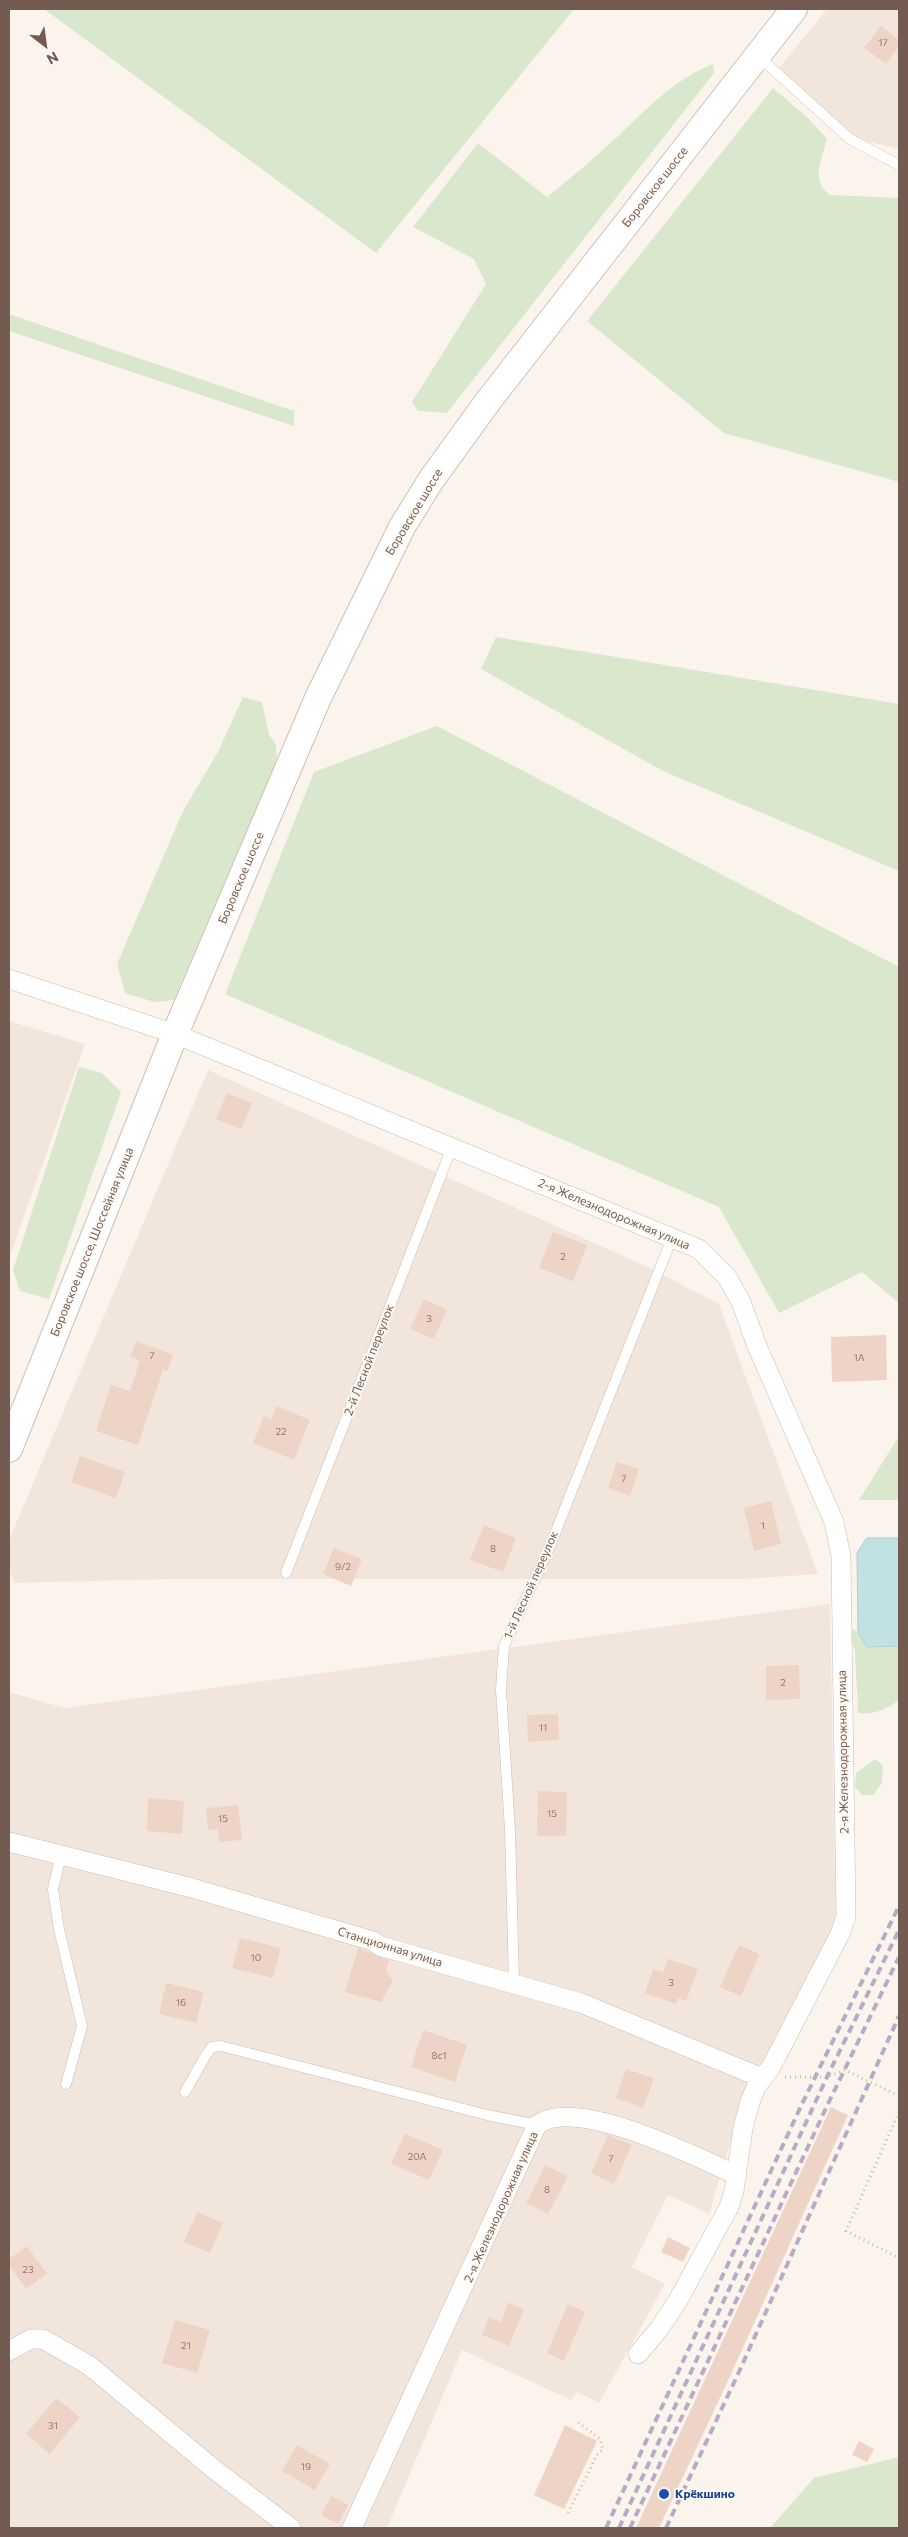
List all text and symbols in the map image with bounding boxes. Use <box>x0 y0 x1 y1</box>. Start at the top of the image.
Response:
north arrow <box>20 20 70 70</box>
house number: 17 <box>878 37 888 49</box>
text: N <box>44 48 62 68</box>
street label: Боровское шоссе <box>619 144 691 230</box>
street label: Боровское шоссе <box>382 466 446 558</box>
street label: Боровское шоссе <box>215 830 267 926</box>
street label: Боровское шоссе, Шоссейная улица <box>47 1145 137 1339</box>
street label: 2-я Железнодорожная улица <box>536 1175 692 1253</box>
house number: 2 <box>560 1251 566 1263</box>
street label: 2-й Лесной переулок <box>341 1302 397 1418</box>
house number: 3 <box>426 1313 432 1325</box>
house number: 7 <box>149 1350 155 1362</box>
house number: 1А <box>853 1352 865 1364</box>
house number: 22 <box>275 1426 287 1438</box>
house number: 7 <box>621 1473 627 1485</box>
house number: 1 <box>761 1520 765 1532</box>
street label: 1-й Лесной переулок <box>501 1529 561 1641</box>
house number: 8 <box>490 1543 496 1555</box>
house number: 9/2 <box>335 1561 351 1573</box>
street label: 2-я Железнодорожная улица <box>834 1670 852 1834</box>
house number: 2 <box>780 1677 786 1689</box>
house number: 11 <box>539 1722 547 1734</box>
house number: 15 <box>547 1808 557 1820</box>
house number: 15 <box>218 1813 228 1825</box>
street label: Станционная улица <box>336 1924 444 1970</box>
house number: 10 <box>251 1952 261 1964</box>
house number: 3 <box>668 1977 674 1989</box>
house number: 16 <box>176 1997 186 2009</box>
house number: 8с1 <box>431 2050 447 2062</box>
street label: 2-я Железнодорожная улица <box>461 2129 541 2285</box>
house number: 20А <box>408 2151 426 2163</box>
house number: 7 <box>608 2153 614 2165</box>
house number: 8 <box>544 2184 550 2196</box>
house number: 23 <box>22 2264 34 2276</box>
house number: 21 <box>181 2340 191 2352</box>
house number: 31 <box>48 2420 58 2432</box>
house number: 19 <box>301 2461 311 2473</box>
marker: Крёкшино <box>657 2487 671 2501</box>
place label: Крёкшино <box>675 2487 735 2501</box>

